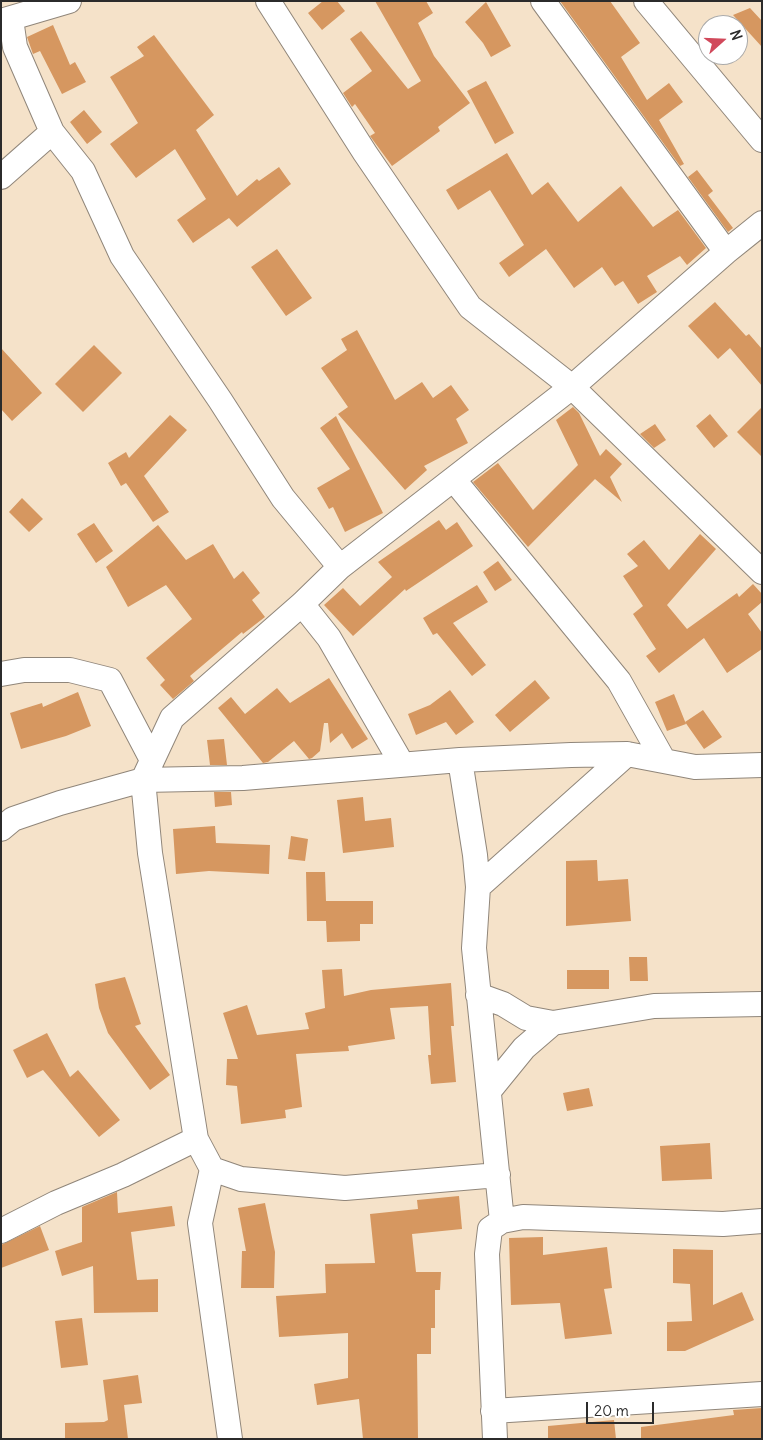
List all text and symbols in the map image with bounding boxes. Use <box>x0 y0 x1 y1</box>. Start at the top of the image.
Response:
north arrow <box>698 15 748 65</box>
text: N <box>726 28 746 43</box>
scale bar <box>588 1392 656 1424</box>
text: 20 m <box>594 1401 629 1420</box>

